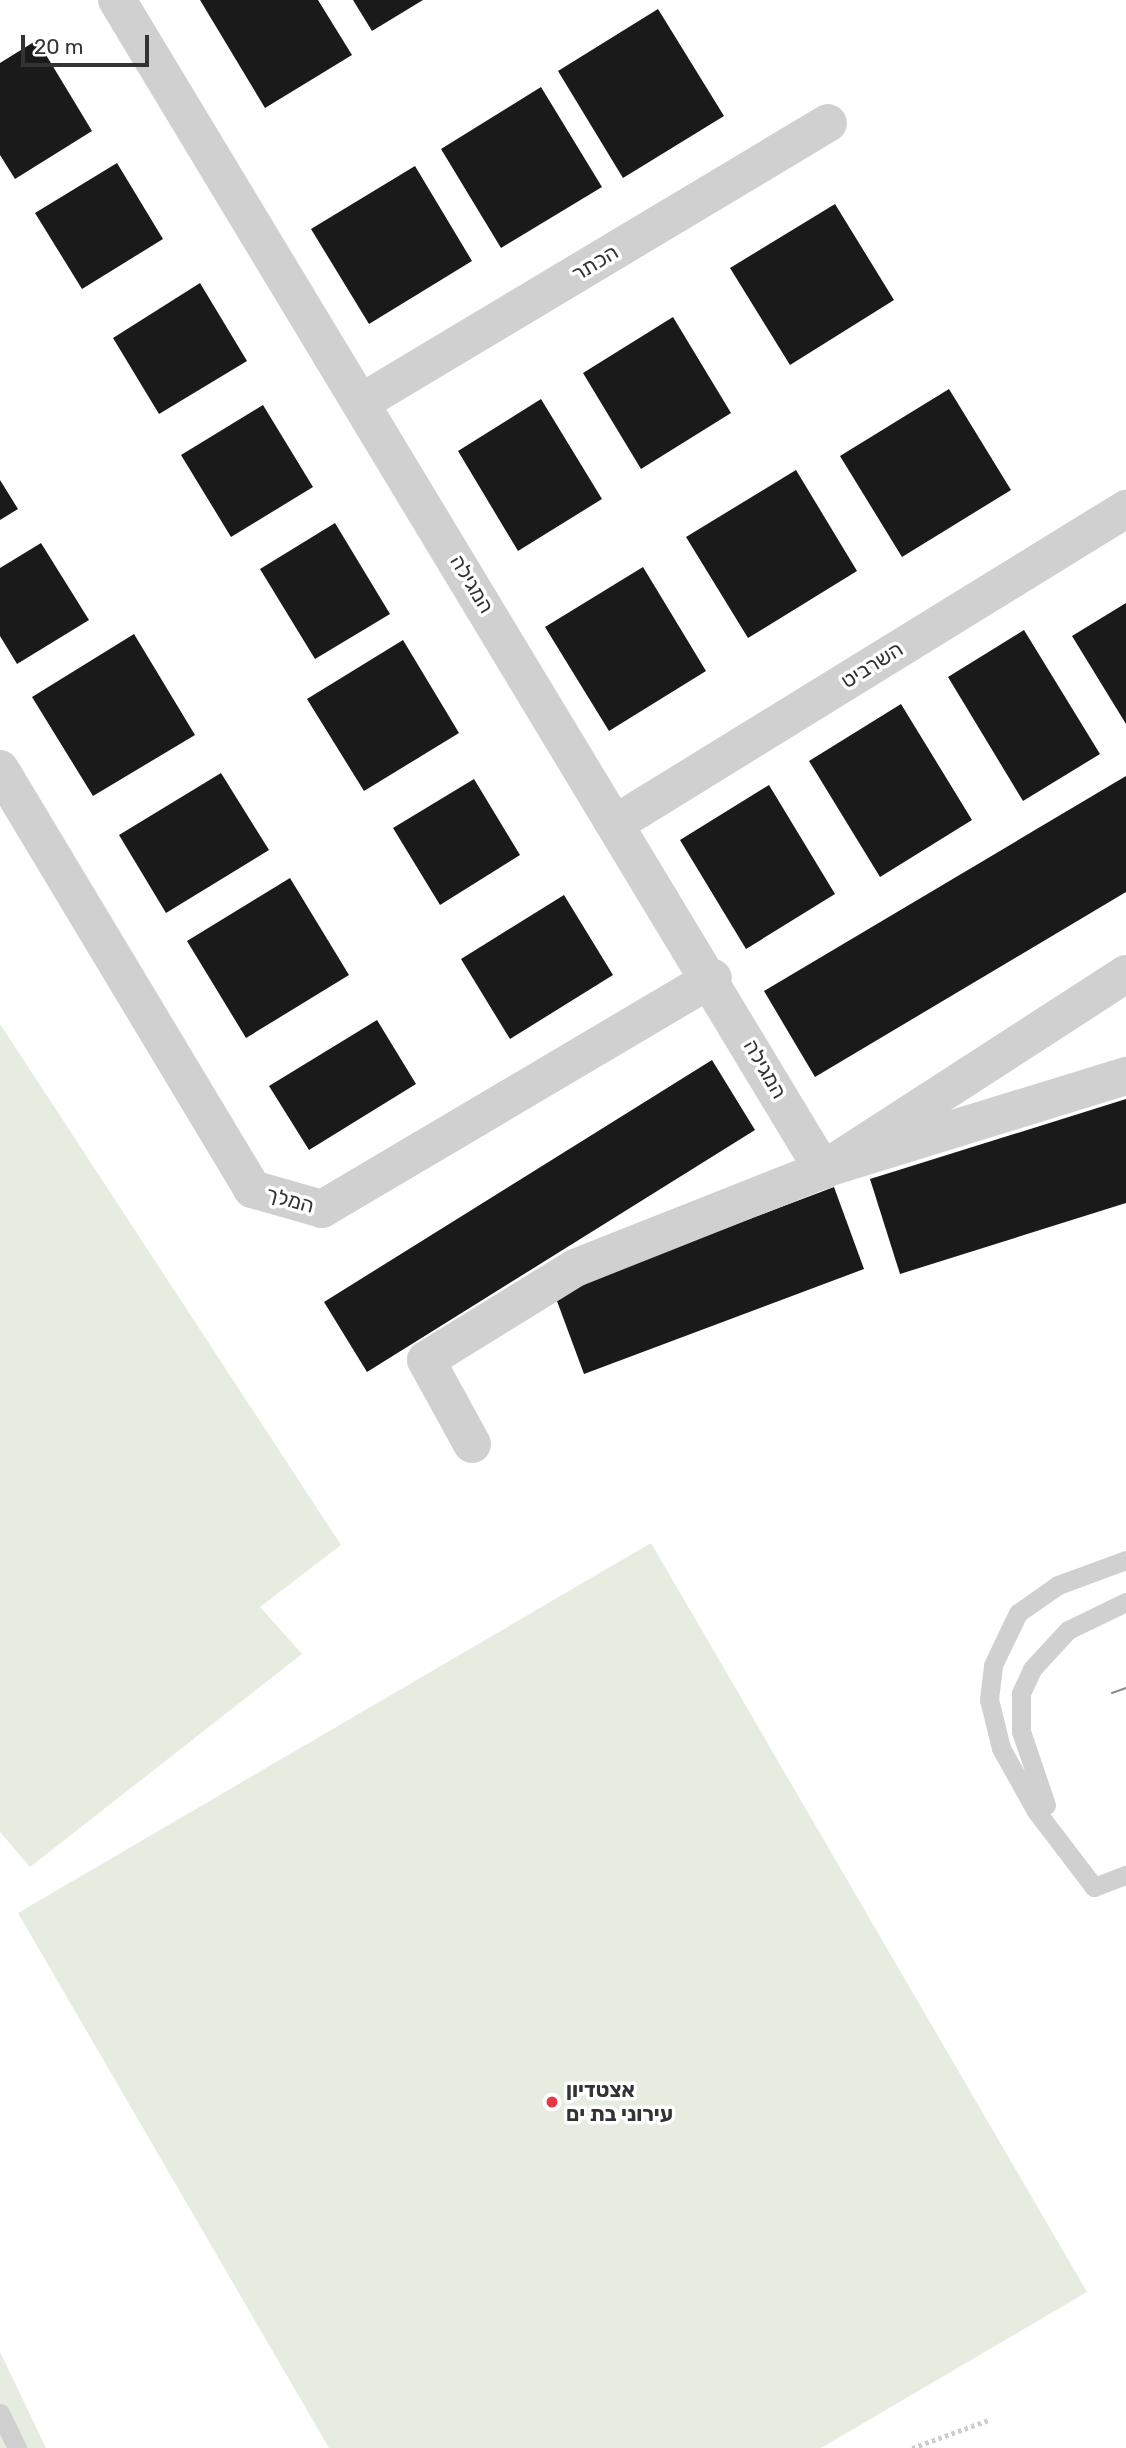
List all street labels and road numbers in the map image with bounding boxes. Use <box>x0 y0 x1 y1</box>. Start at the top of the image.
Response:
street label: הכתר <box>567 239 623 287</box>
street label: המגילה <box>445 550 499 618</box>
street label: השרביט <box>836 636 908 694</box>
street label: המגילה <box>738 1035 792 1103</box>
street label: המלך <box>263 1181 317 1219</box>

